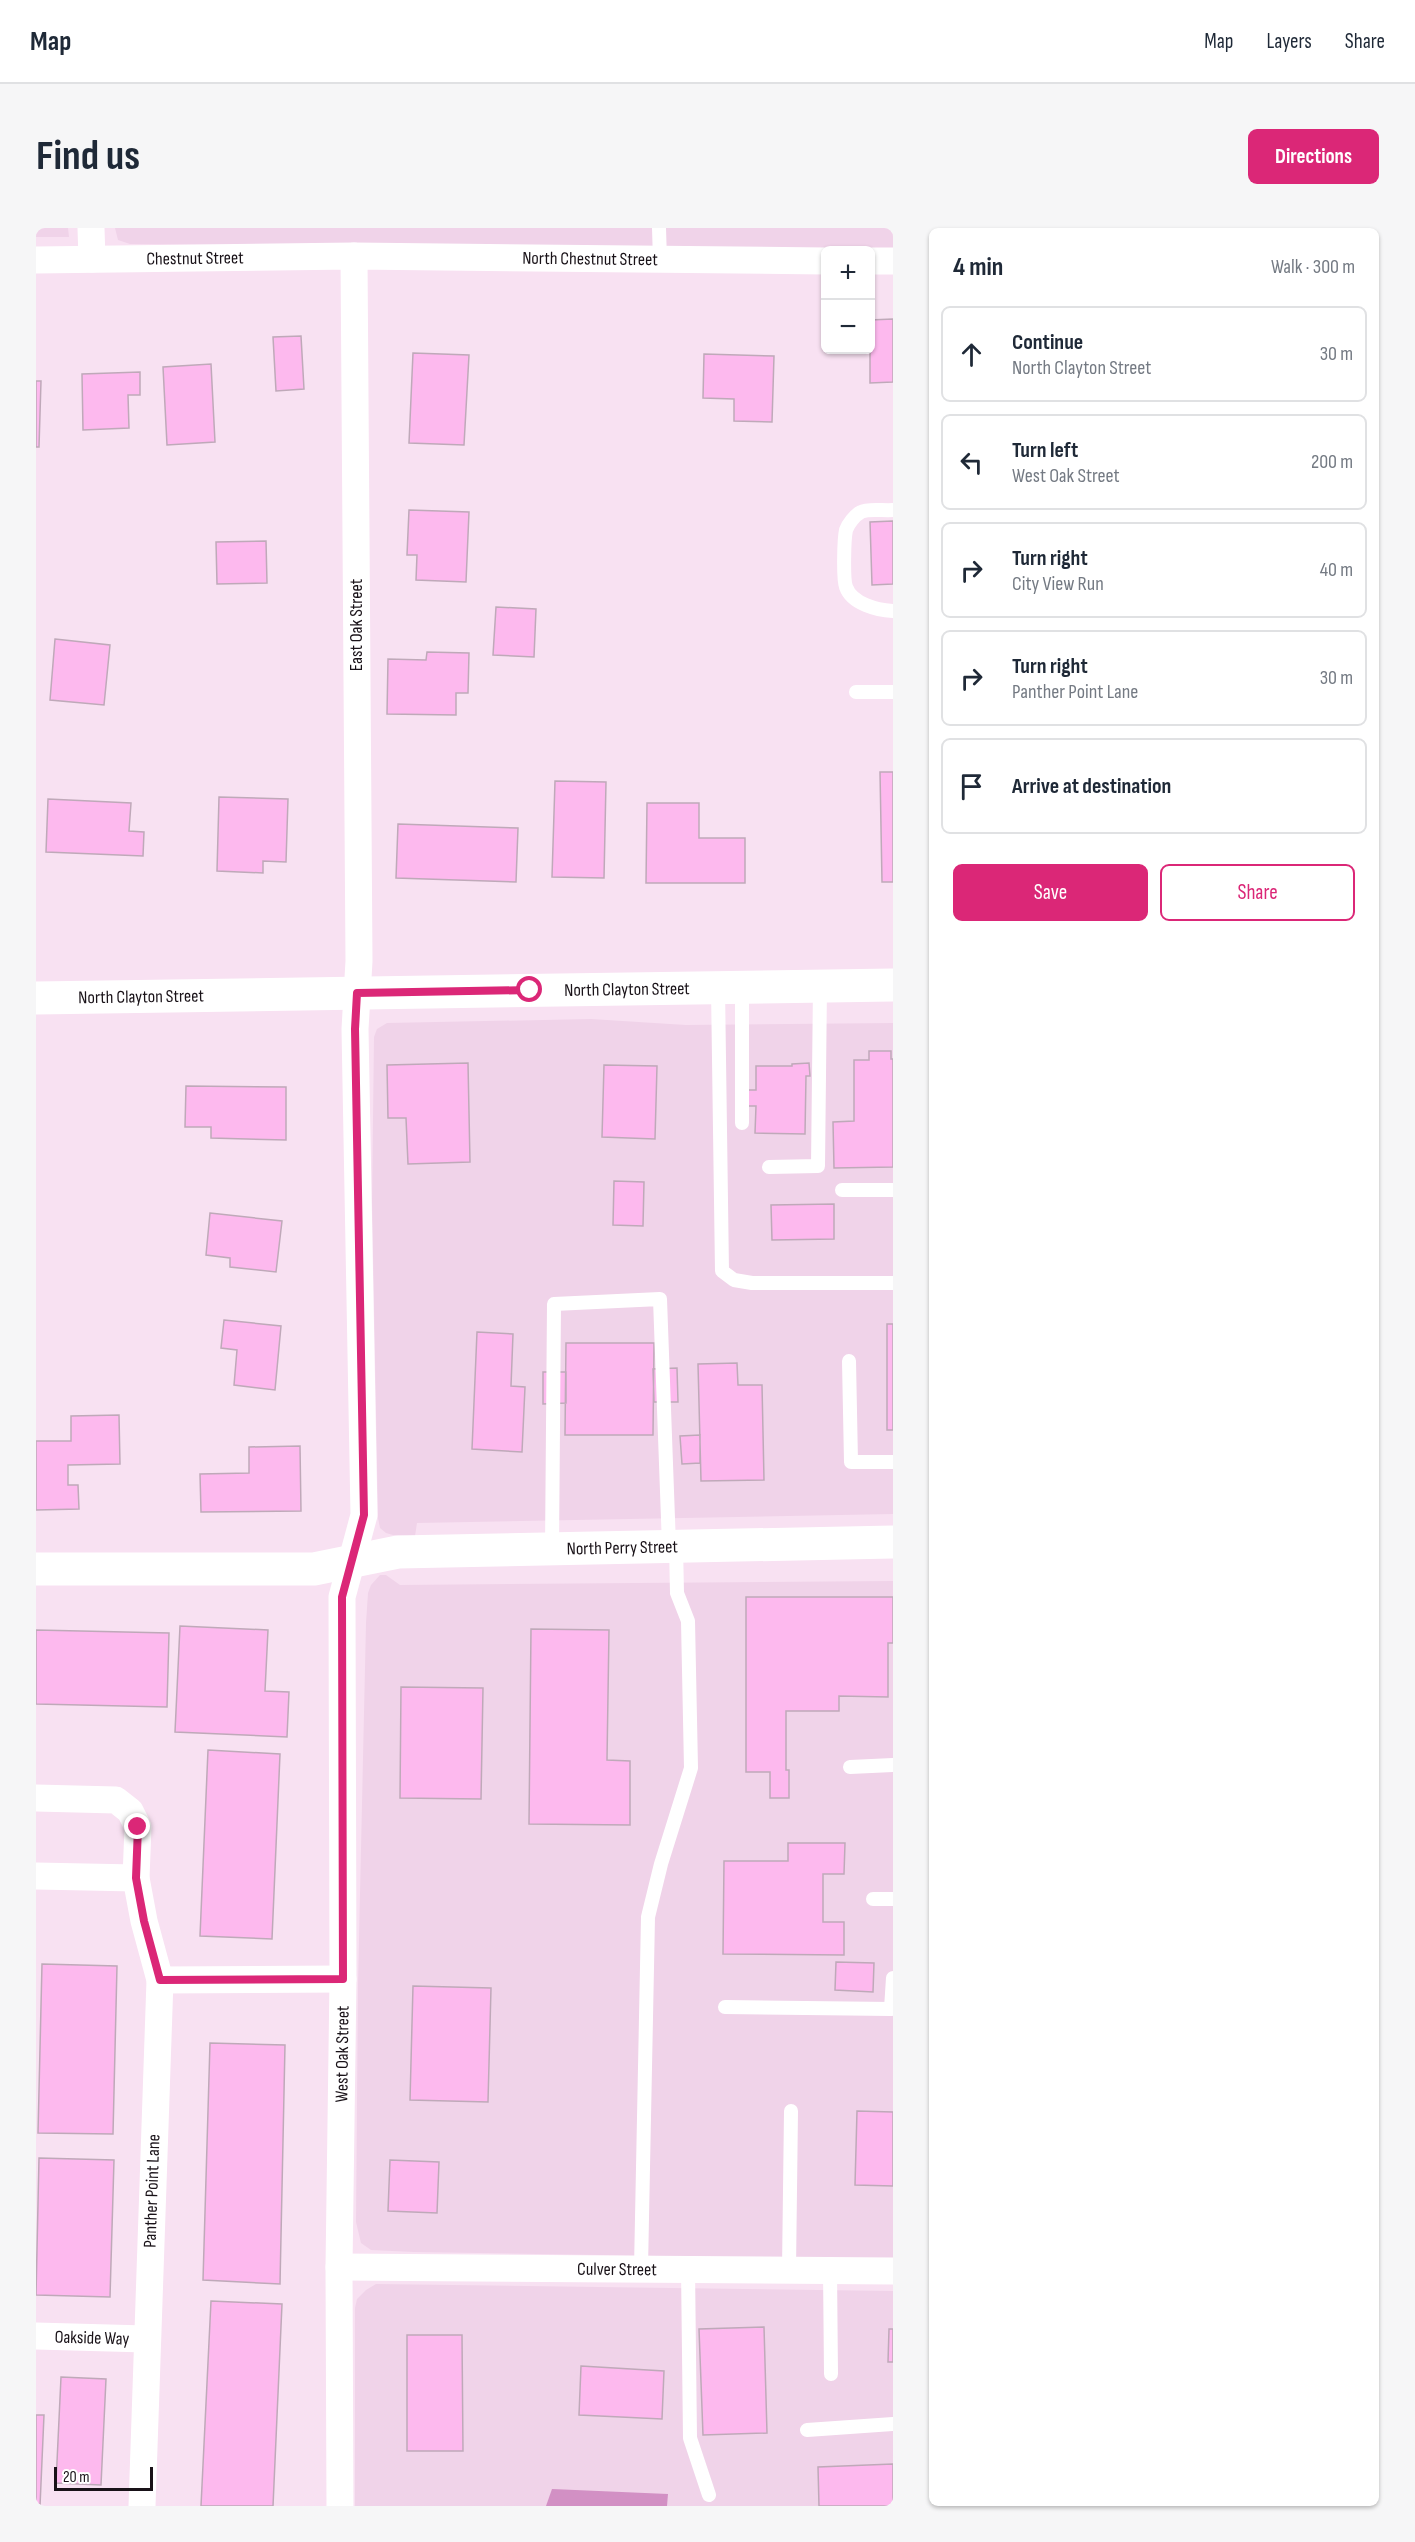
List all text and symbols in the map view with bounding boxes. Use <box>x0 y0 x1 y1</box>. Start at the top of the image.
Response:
text: Map <box>30 25 71 58</box>
text: Map <box>1204 29 1233 54</box>
text: Layers <box>1266 29 1312 54</box>
text: Share <box>1345 29 1385 54</box>
button: Directions <box>1248 129 1379 184</box>
text: Find us <box>36 131 140 182</box>
map controls <box>821 246 875 354</box>
button: + <box>821 246 875 300</box>
street label: Chestnut Street <box>146 247 244 269</box>
street label: North Chestnut Street <box>522 247 658 270</box>
text: 4 min <box>953 252 1003 283</box>
text: Walk · 300 m <box>1271 255 1355 279</box>
button: − <box>821 300 875 354</box>
text: Continue <box>1012 329 1083 356</box>
icon: ahead <box>955 338 988 371</box>
text: 30 m <box>1320 342 1353 366</box>
text: North Clayton Street <box>1012 356 1151 380</box>
text: Turn left <box>1012 437 1078 464</box>
icon: left <box>955 446 988 479</box>
text: 200 m <box>1311 450 1353 474</box>
text: West Oak Street <box>1012 464 1120 488</box>
text: Turn right <box>1012 545 1088 572</box>
icon: right <box>955 554 988 587</box>
text: 40 m <box>1320 558 1353 582</box>
text: City View Run <box>1012 572 1104 596</box>
street label: East Oak Street <box>346 578 367 671</box>
text: Turn right <box>1012 653 1088 680</box>
icon: right <box>955 662 988 695</box>
text: 30 m <box>1320 666 1353 690</box>
text: Panther Point Lane <box>1012 680 1138 704</box>
icon: arrive <box>955 770 988 803</box>
text: Arrive at destination <box>1012 773 1171 800</box>
button: Save <box>953 864 1148 921</box>
button: Share <box>1160 864 1355 921</box>
route start <box>516 976 542 1002</box>
street label: North Clayton Street <box>564 978 690 1000</box>
street label: North Clayton Street <box>78 985 204 1008</box>
street label: North Perry Street <box>566 1536 679 1559</box>
route end <box>124 1813 150 1839</box>
street label: West Oak Street <box>331 2005 353 2103</box>
street label: Panther Point Lane <box>140 2134 164 2248</box>
street label: Culver Street <box>577 2258 657 2280</box>
street label: Oakside Way <box>54 2326 130 2349</box>
scale bar <box>54 2464 153 2492</box>
text: 20 m <box>63 2468 90 2487</box>

